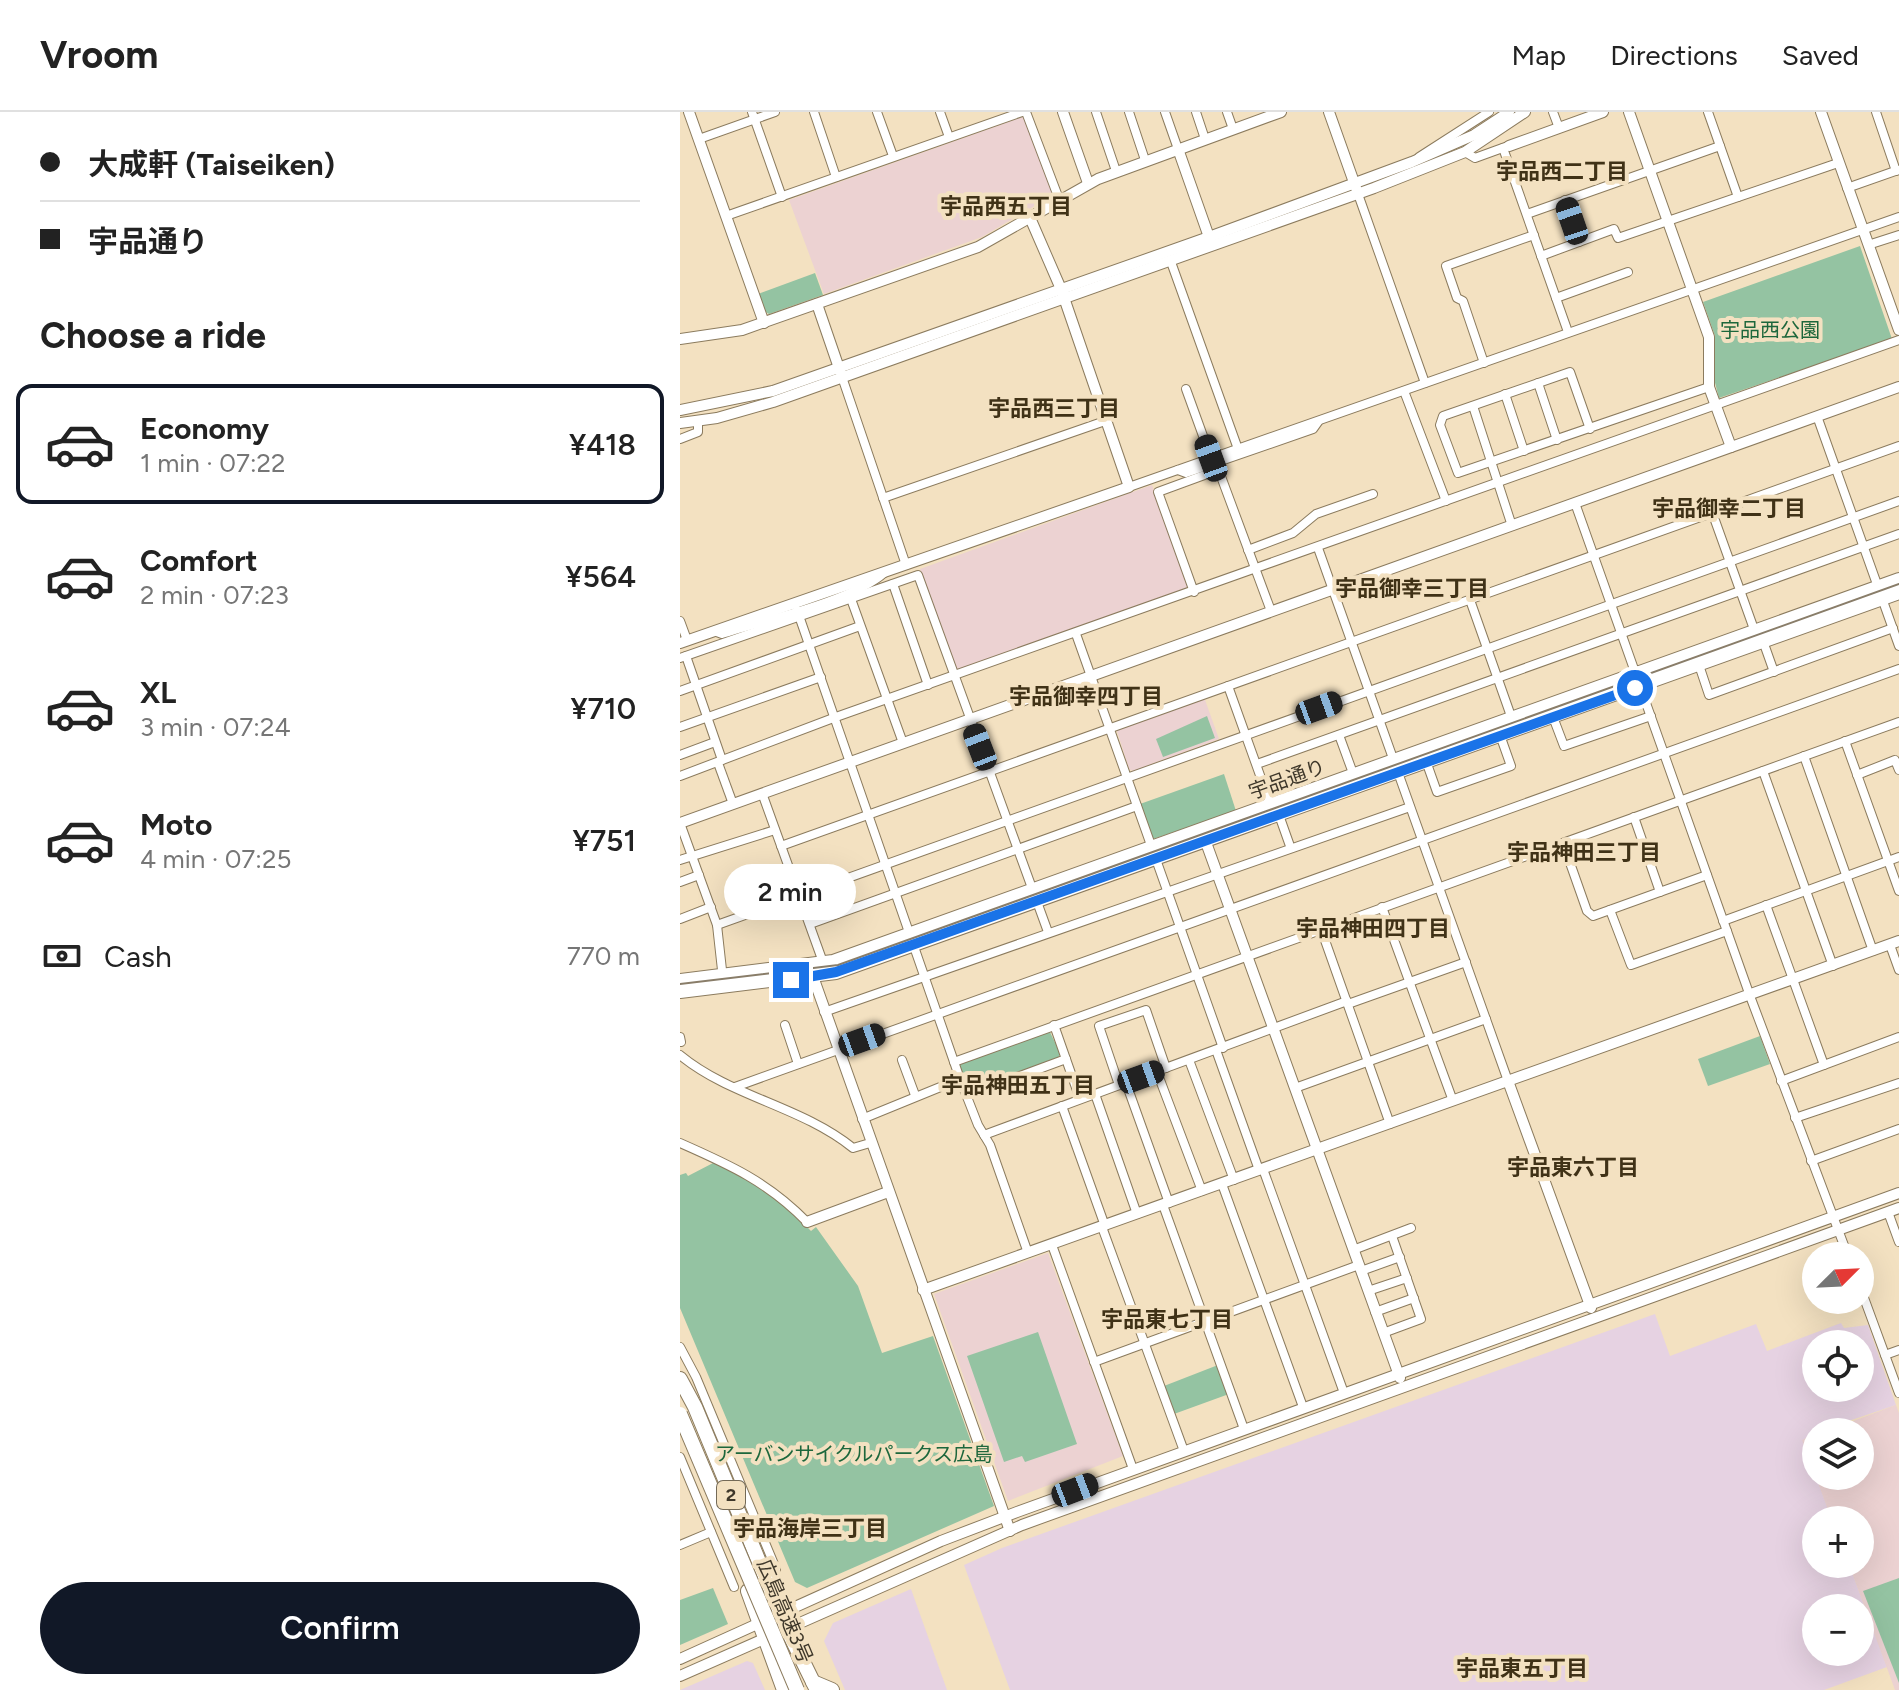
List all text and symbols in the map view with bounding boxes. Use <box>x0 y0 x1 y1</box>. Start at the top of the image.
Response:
text: Vroom <box>40 32 158 78</box>
text: Map <box>1512 38 1566 72</box>
text: Directions <box>1610 38 1738 72</box>
text: Saved <box>1782 38 1859 72</box>
text: 大成軒 (Taiseiken) <box>88 146 335 183</box>
district label: 宇品西二丁目 <box>1496 158 1628 185</box>
district label: 宇品西五丁目 <box>940 193 1072 220</box>
car <box>1553 194 1591 248</box>
text: 宇品通り <box>88 223 208 260</box>
text: Choose a ride <box>40 314 266 357</box>
park label: 宇品西公園 <box>1720 318 1820 342</box>
district label: 宇品西三丁目 <box>988 395 1120 422</box>
icon: car <box>44 408 116 480</box>
text: Economy <box>140 410 269 447</box>
text: ¥418 <box>569 426 636 463</box>
car <box>1192 431 1230 485</box>
text: 1 min · 07:22 <box>140 447 286 479</box>
district label: 宇品御幸二丁目 <box>1652 495 1806 522</box>
icon: car <box>44 540 116 612</box>
text: Comfort <box>140 542 258 579</box>
text: ¥564 <box>565 558 636 595</box>
district label: 宇品御幸三丁目 <box>1335 575 1489 602</box>
text: 2 min · 07:23 <box>140 579 289 611</box>
route start <box>1617 670 1653 706</box>
icon: car <box>44 672 116 744</box>
text: XL <box>140 674 176 711</box>
district label: 宇品御幸四丁目 <box>1009 683 1163 710</box>
car <box>1292 689 1346 727</box>
text: ¥710 <box>570 690 636 727</box>
text: 3 min · 07:24 <box>140 711 291 743</box>
car <box>960 720 1000 774</box>
street label: 宇品通り <box>1245 754 1329 804</box>
icon: car <box>44 804 116 876</box>
text: Moto <box>140 806 212 843</box>
text: ¥751 <box>572 822 636 859</box>
district label: 宇品神田三丁目 <box>1507 839 1661 866</box>
text: 4 min · 07:25 <box>140 843 291 875</box>
callout: 2 min <box>725 864 857 920</box>
text: 2 min <box>758 876 822 908</box>
district label: 宇品神田四丁目 <box>1296 915 1450 942</box>
icon: cash <box>40 934 84 978</box>
text: Cash <box>104 938 172 975</box>
text: 770 m <box>567 940 640 972</box>
route end <box>773 962 809 998</box>
car <box>835 1021 889 1059</box>
car <box>1114 1058 1168 1096</box>
district label: 宇品神田五丁目 <box>941 1072 1095 1099</box>
district label: 宇品東六丁目 <box>1507 1154 1639 1181</box>
north arrow <box>1802 1242 1874 1314</box>
map controls <box>1802 1242 1874 1666</box>
district label: 宇品東七丁目 <box>1101 1306 1233 1333</box>
button: locate <box>1802 1330 1874 1402</box>
button: layers <box>1802 1418 1874 1490</box>
park label: アーバンサイクルパークス広島 <box>715 1442 993 1466</box>
car <box>1048 1470 1102 1510</box>
road number: 2 <box>717 1481 745 1509</box>
button: + <box>1802 1506 1874 1578</box>
district label: 宇品海岸三丁目 <box>733 1515 887 1542</box>
street label: 広島高速3号 <box>752 1555 818 1667</box>
button: Confirm <box>40 1582 640 1674</box>
button: − <box>1802 1594 1874 1666</box>
district label: 宇品東五丁目 <box>1456 1655 1588 1682</box>

